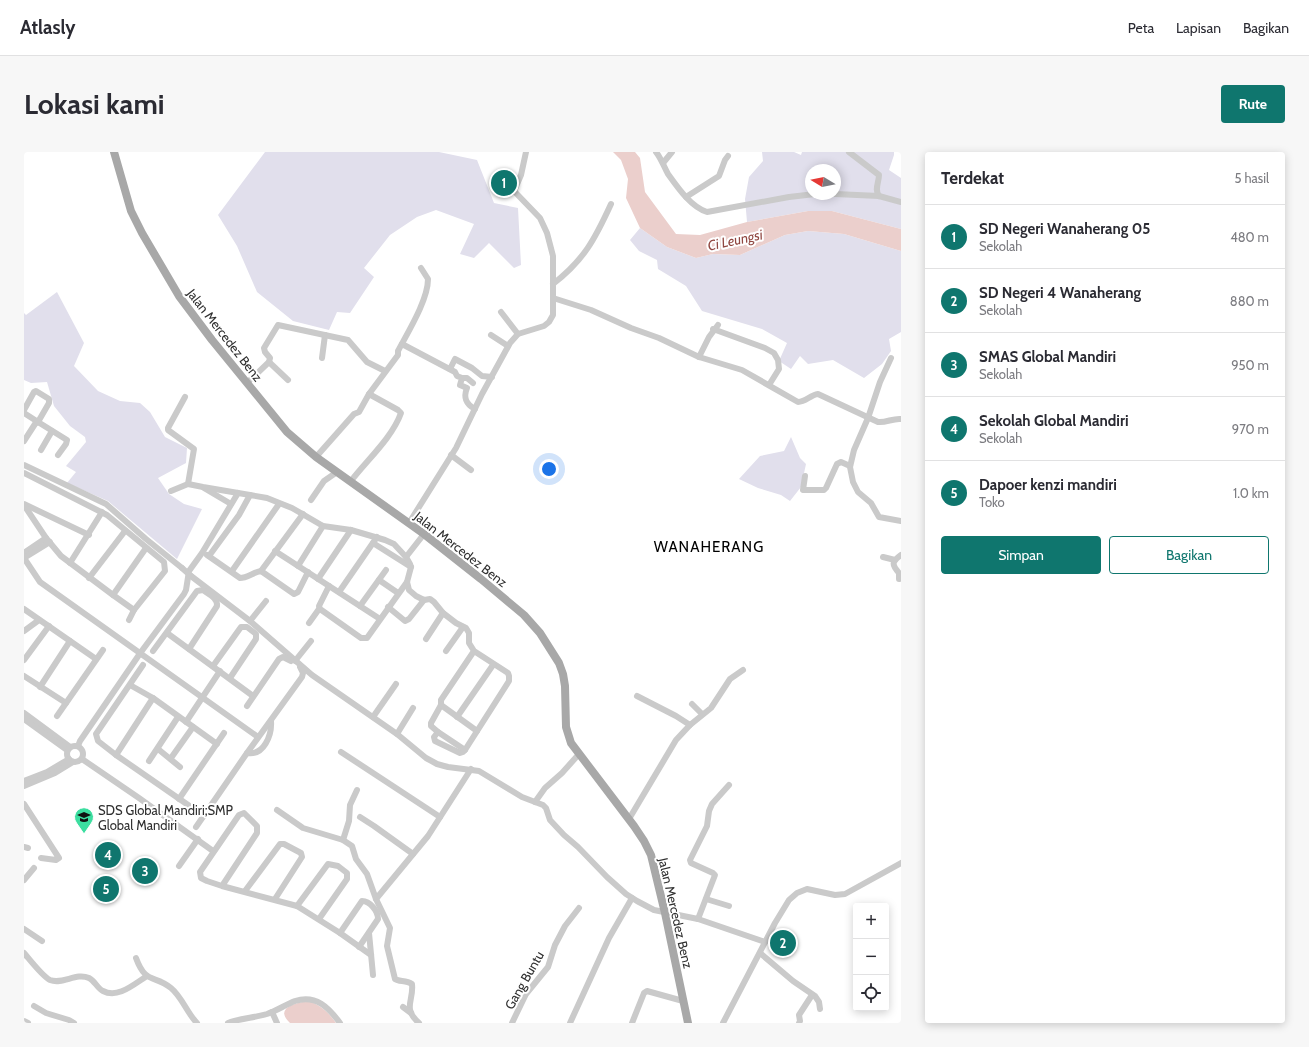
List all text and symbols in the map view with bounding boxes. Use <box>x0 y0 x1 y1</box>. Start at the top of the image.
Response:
text: Atlasly <box>20 16 76 39</box>
text: Peta <box>1128 19 1154 37</box>
text: Lapisan <box>1176 19 1221 37</box>
text: Bagikan <box>1243 19 1289 37</box>
button: Rute <box>1221 85 1285 123</box>
text: Lokasi kami <box>24 87 164 121</box>
north arrow <box>805 164 841 200</box>
pin: 1 <box>491 168 517 198</box>
text: Terdekat <box>941 168 1004 188</box>
text: 5 hasil <box>1235 170 1269 186</box>
text: SD Negeri Wanaherang 05 <box>979 220 1150 238</box>
water label: Ci Leungsi <box>706 225 765 255</box>
text: 1 <box>952 229 956 245</box>
text: 480 m <box>1230 229 1269 245</box>
text: Sekolah <box>979 238 1022 254</box>
text: SD Negeri 4 Wanaherang <box>979 284 1141 302</box>
street label: Jalan Mercedez Benz <box>183 285 266 384</box>
text: 2 <box>951 293 957 309</box>
text: 880 m <box>1230 293 1269 309</box>
text: Sekolah <box>979 302 1022 318</box>
text: SMAS Global Mandiri <box>979 348 1116 366</box>
text: 3 <box>950 357 958 373</box>
text: 950 m <box>1231 357 1269 373</box>
text: Sekolah <box>979 366 1022 382</box>
text: Sekolah Global Mandiri <box>979 412 1129 430</box>
text: 4 <box>950 421 958 437</box>
text: 970 m <box>1232 421 1269 437</box>
text: Sekolah <box>979 430 1022 446</box>
your location <box>539 459 559 479</box>
text: Dapoer kenzi mandiri <box>979 476 1117 494</box>
text: 5 <box>951 485 957 501</box>
text: 1.0 km <box>1233 485 1269 501</box>
text: Toko <box>979 494 1005 510</box>
street label: Jalan Mercedez Benz <box>411 507 510 590</box>
button: Simpan <box>941 536 1101 574</box>
button: Bagikan <box>1109 536 1269 574</box>
district label: WANAHERANG <box>654 538 764 556</box>
place label: SDS Global Mandiri;SMP Global Mandiri <box>98 802 234 833</box>
school or university icon: SDS Global Mandiri;SMP Global Mandiri <box>73 806 95 834</box>
pin: 4 <box>95 840 121 870</box>
street label: Jalan Mercedez Benz <box>655 855 697 970</box>
pin: 3 <box>132 856 158 886</box>
pin: 5 <box>93 874 119 904</box>
map controls <box>853 903 889 1011</box>
button: + <box>853 903 889 939</box>
pin: 2 <box>770 928 796 958</box>
button: − <box>853 939 889 975</box>
street label: Gang Buntu <box>501 948 547 1012</box>
button: locate <box>853 975 889 1011</box>

